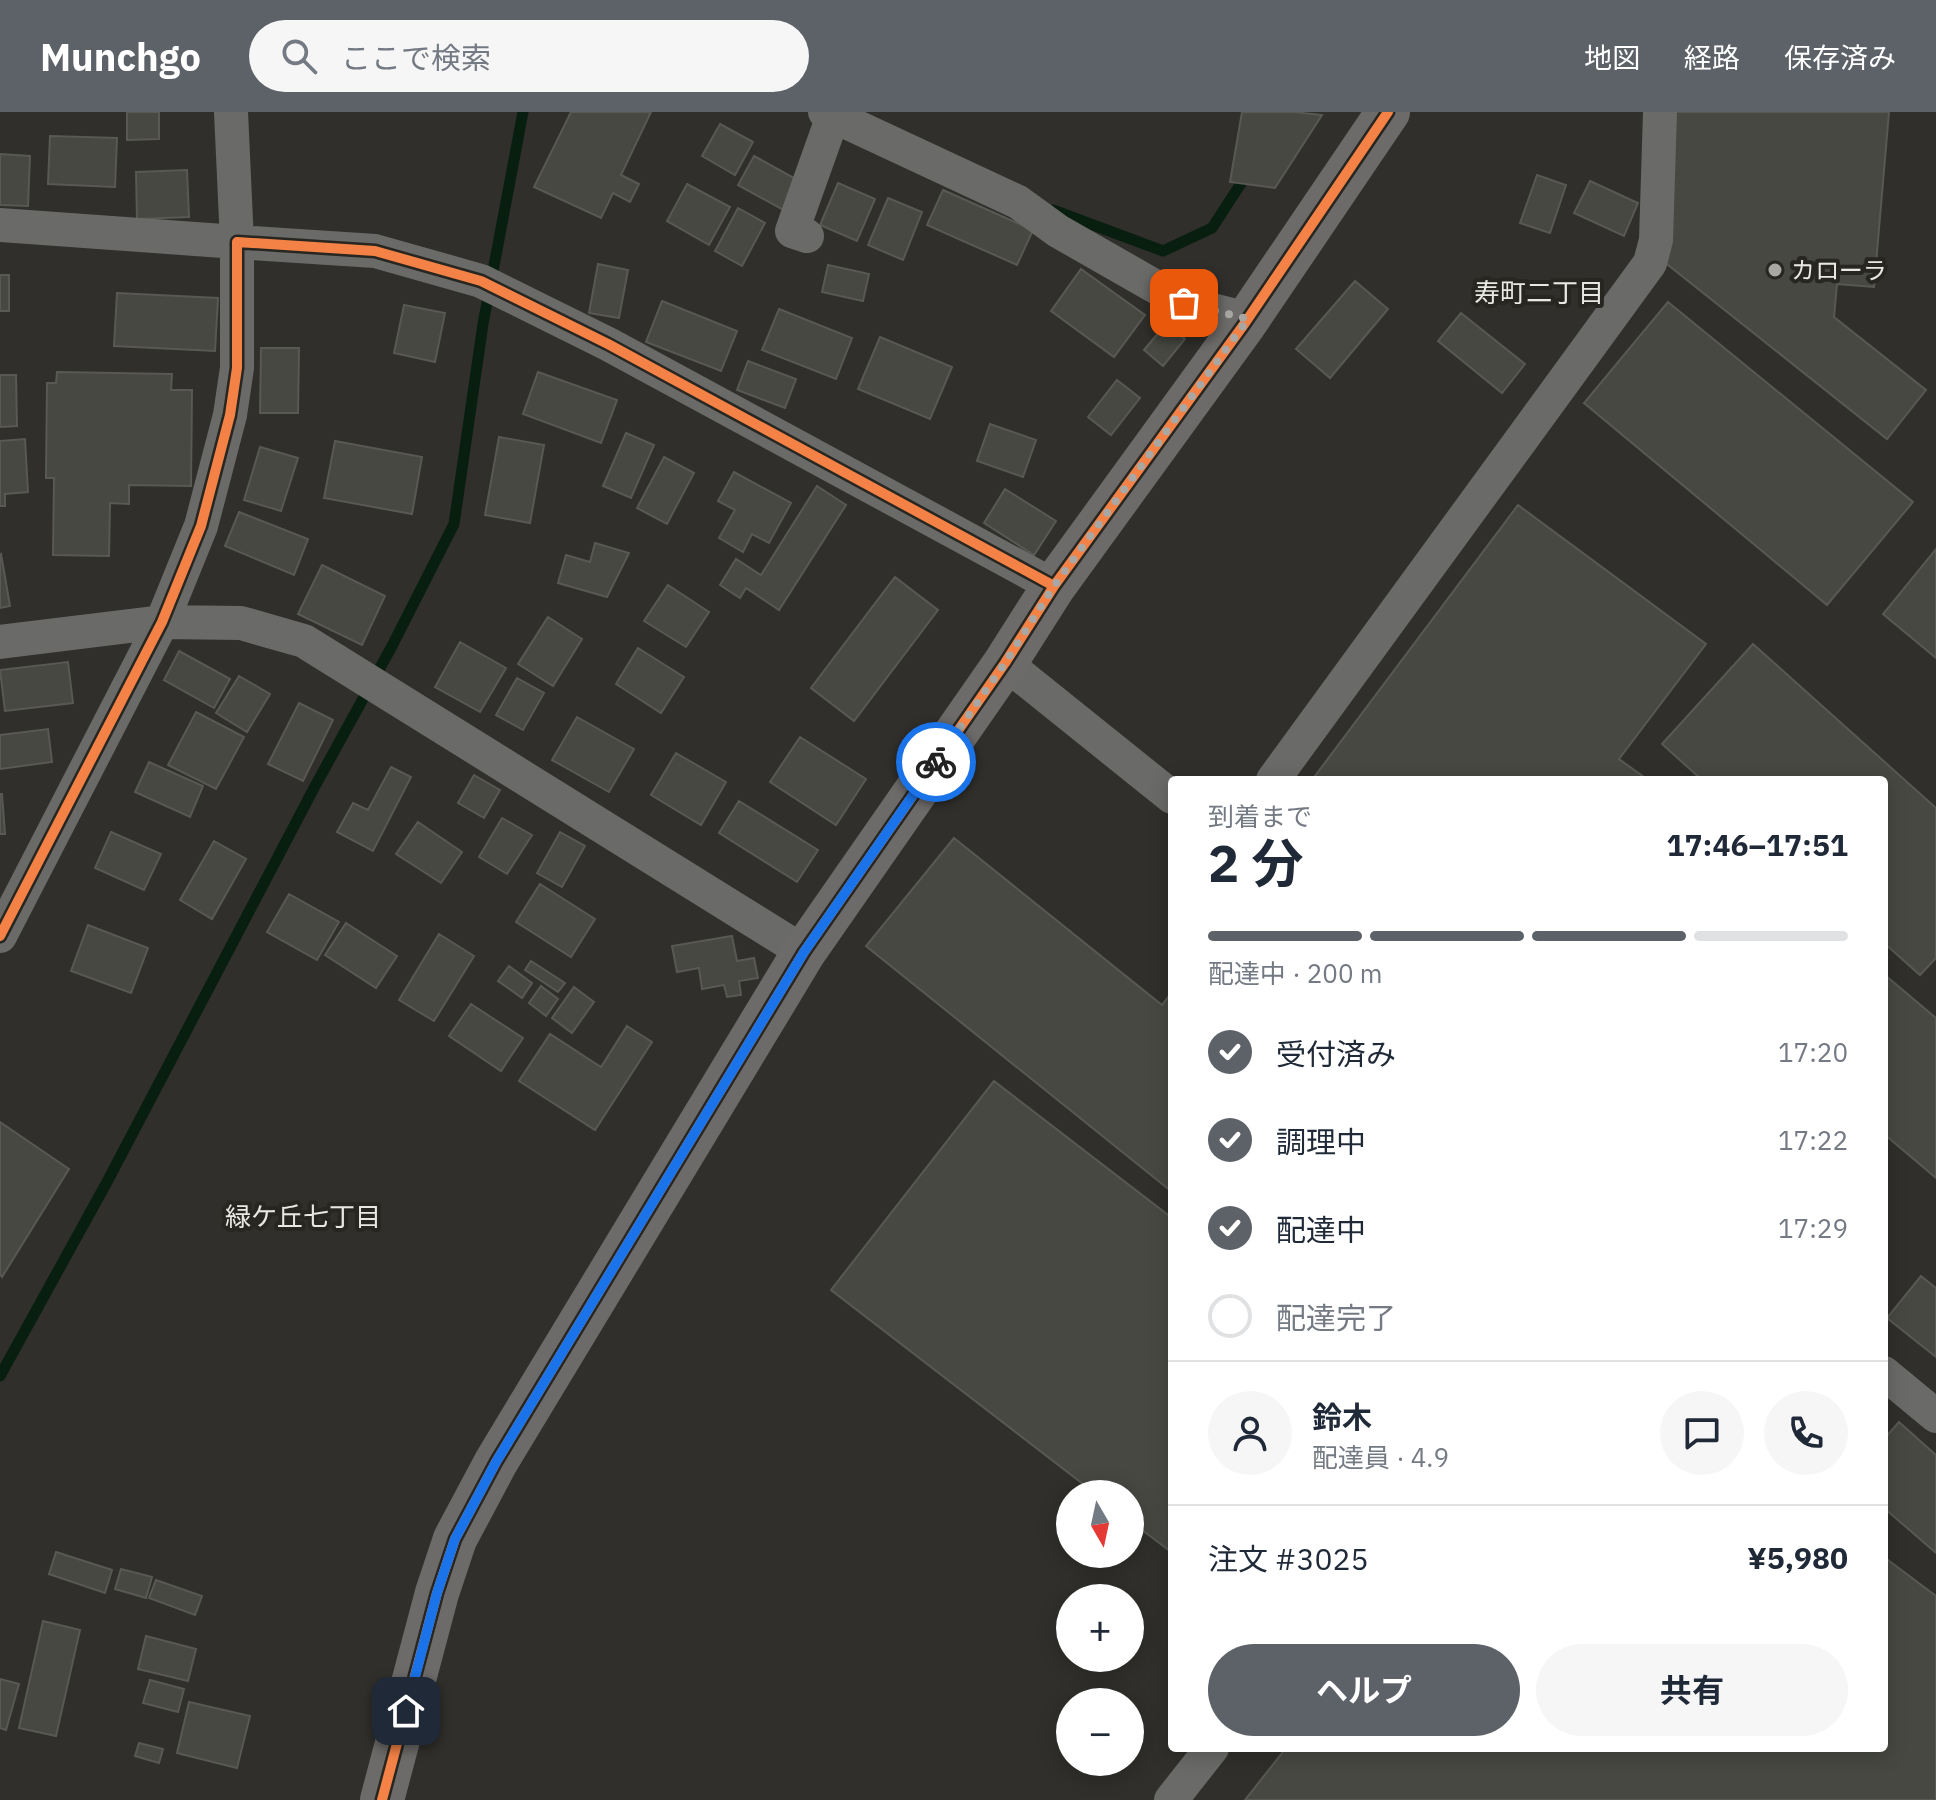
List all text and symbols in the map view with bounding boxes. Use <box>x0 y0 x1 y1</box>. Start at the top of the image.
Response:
search box <box>249 20 809 92</box>
text: Munchgo <box>40 32 201 81</box>
icon: search <box>277 34 321 78</box>
text: ここで検索 <box>341 38 491 77</box>
text: 地図 <box>1584 39 1640 76</box>
text: 経路 <box>1684 39 1740 76</box>
text: 保存済み <box>1784 39 1896 76</box>
place label: カローラ <box>1791 254 1887 286</box>
marker: カローラ <box>1766 261 1784 279</box>
pin <box>1150 269 1218 337</box>
district label: 寿町二丁目 <box>1474 275 1604 309</box>
icon: bag <box>1162 281 1206 325</box>
courier <box>896 722 976 802</box>
icon: bike <box>914 740 958 784</box>
text: 到着まで <box>1208 799 1312 833</box>
text: 17:46–17:51 <box>1667 825 1848 864</box>
text: 2 分 <box>1208 829 1303 896</box>
text: 配達中 · 200 m <box>1208 956 1382 990</box>
icon: check <box>1208 1030 1252 1074</box>
text: 受付済み <box>1276 1034 1396 1073</box>
text: 17:20 <box>1778 1035 1848 1069</box>
icon: check <box>1208 1118 1252 1162</box>
text: 調理中 <box>1276 1122 1366 1161</box>
text: 17:22 <box>1778 1123 1848 1157</box>
district label: 緑ケ丘七丁目 <box>225 1199 381 1233</box>
icon: check <box>1208 1206 1252 1250</box>
text: 配達中 <box>1276 1210 1366 1249</box>
text: 17:29 <box>1778 1211 1848 1245</box>
text: 配達完了 <box>1276 1298 1396 1337</box>
button: person <box>1208 1391 1292 1475</box>
button: chat <box>1660 1391 1744 1475</box>
button: phone <box>1764 1391 1848 1475</box>
text: 鈴木 <box>1312 1397 1372 1436</box>
text: 配達員 · 4.9 <box>1312 1440 1449 1474</box>
north arrow <box>1056 1480 1144 1568</box>
map controls <box>1056 1480 1144 1776</box>
text: ¥5,980 <box>1747 1538 1848 1577</box>
text: 注文 #3025 <box>1208 1539 1368 1578</box>
button: + <box>1056 1584 1144 1672</box>
button: ヘルプ <box>1208 1644 1520 1736</box>
button: 共有 <box>1536 1644 1848 1736</box>
pin <box>372 1677 440 1745</box>
button: − <box>1056 1688 1144 1776</box>
icon: home <box>384 1689 428 1733</box>

